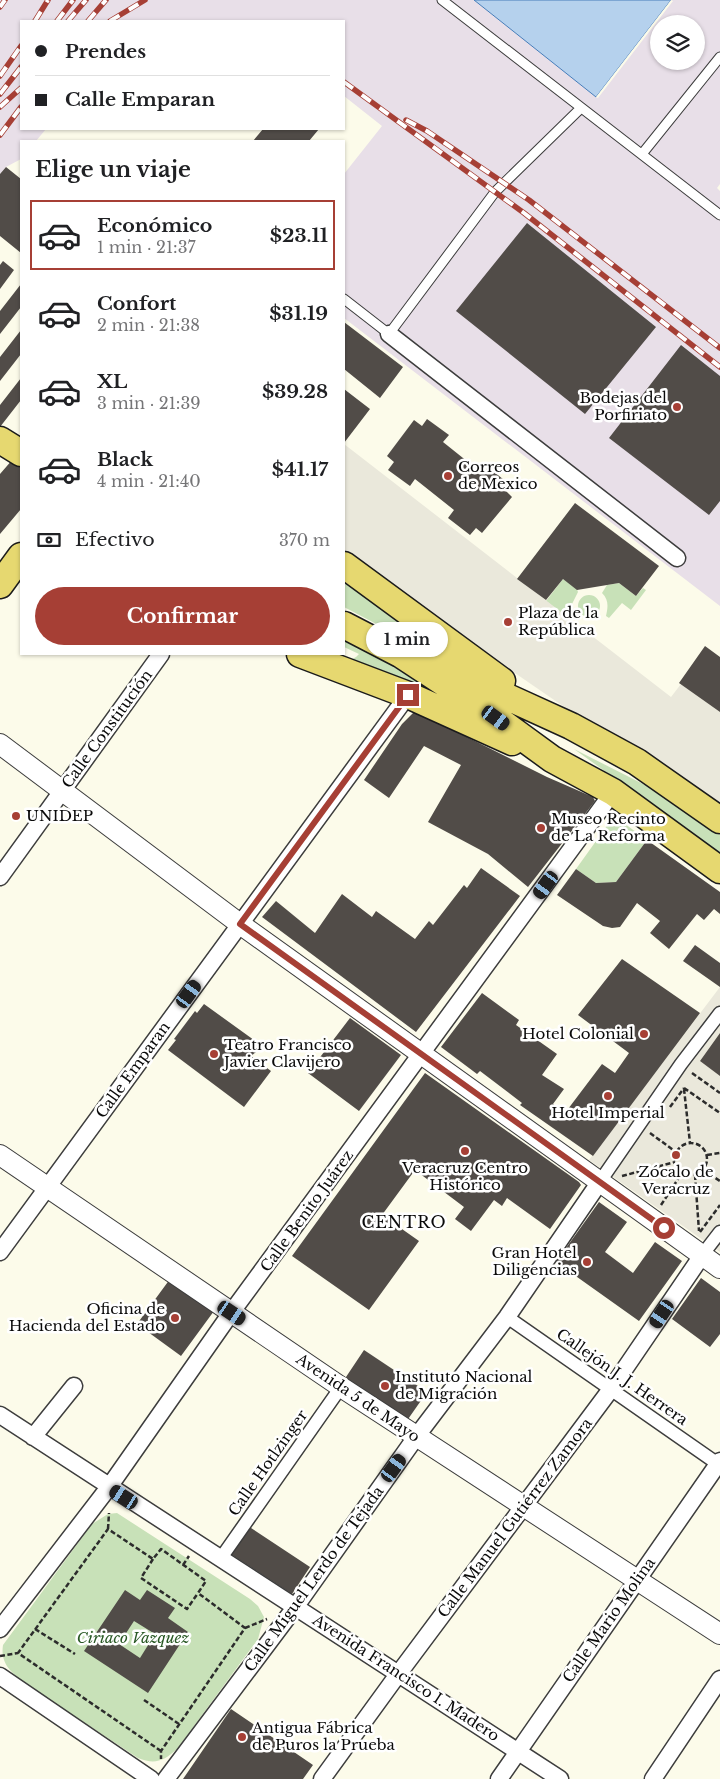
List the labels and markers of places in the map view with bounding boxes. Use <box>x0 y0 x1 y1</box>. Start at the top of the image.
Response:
place label: Bodejas del Porfiriato <box>579 388 667 424</box>
marker: Bodejas del Porfiriato <box>671 401 683 413</box>
place label: Correos de Mexico <box>458 457 538 493</box>
marker: Correos de Mexico <box>442 470 454 482</box>
place label: Plaza de la República <box>518 603 599 639</box>
marker: Plaza de la República <box>502 616 514 628</box>
place label: UNIDEP <box>26 806 93 825</box>
place label: Museo Recinto de La Reforma <box>551 809 666 845</box>
marker: UNIDEP <box>10 810 22 822</box>
marker: Museo Recinto de La Reforma <box>535 822 547 834</box>
place label: Hotel Colonial <box>522 1024 634 1043</box>
marker: Hotel Colonial <box>638 1028 650 1040</box>
place label: Teatro Francisco Javier Clavijero <box>222 1035 352 1071</box>
marker: Teatro Francisco Javier Clavijero <box>208 1048 220 1060</box>
marker: Hotel Imperial <box>602 1090 614 1102</box>
place label: Hotel Imperial <box>551 1103 665 1122</box>
marker: Veracruz Centro Histórico <box>459 1145 471 1157</box>
marker: Zócalo de Veracruz <box>670 1149 682 1161</box>
place label: Veracruz Centro Histórico <box>401 1158 528 1194</box>
place label: Zócalo de Veracruz <box>638 1162 714 1198</box>
place label: Gran Hotel Diligencias <box>491 1243 577 1279</box>
marker: Gran Hotel Diligencias <box>581 1256 593 1268</box>
place label: Oficina de Hacienda del Estado <box>9 1299 165 1335</box>
marker: Oficina de Hacienda del Estado <box>169 1312 181 1324</box>
place label: Instituto Nacional de Migración <box>395 1367 533 1403</box>
marker: Instituto Nacional de Migración <box>379 1380 391 1392</box>
place label: Antigua Fábrica de Puros la Prueba <box>251 1718 396 1754</box>
marker: Antigua Fábrica de Puros la Prueba <box>236 1731 248 1743</box>

